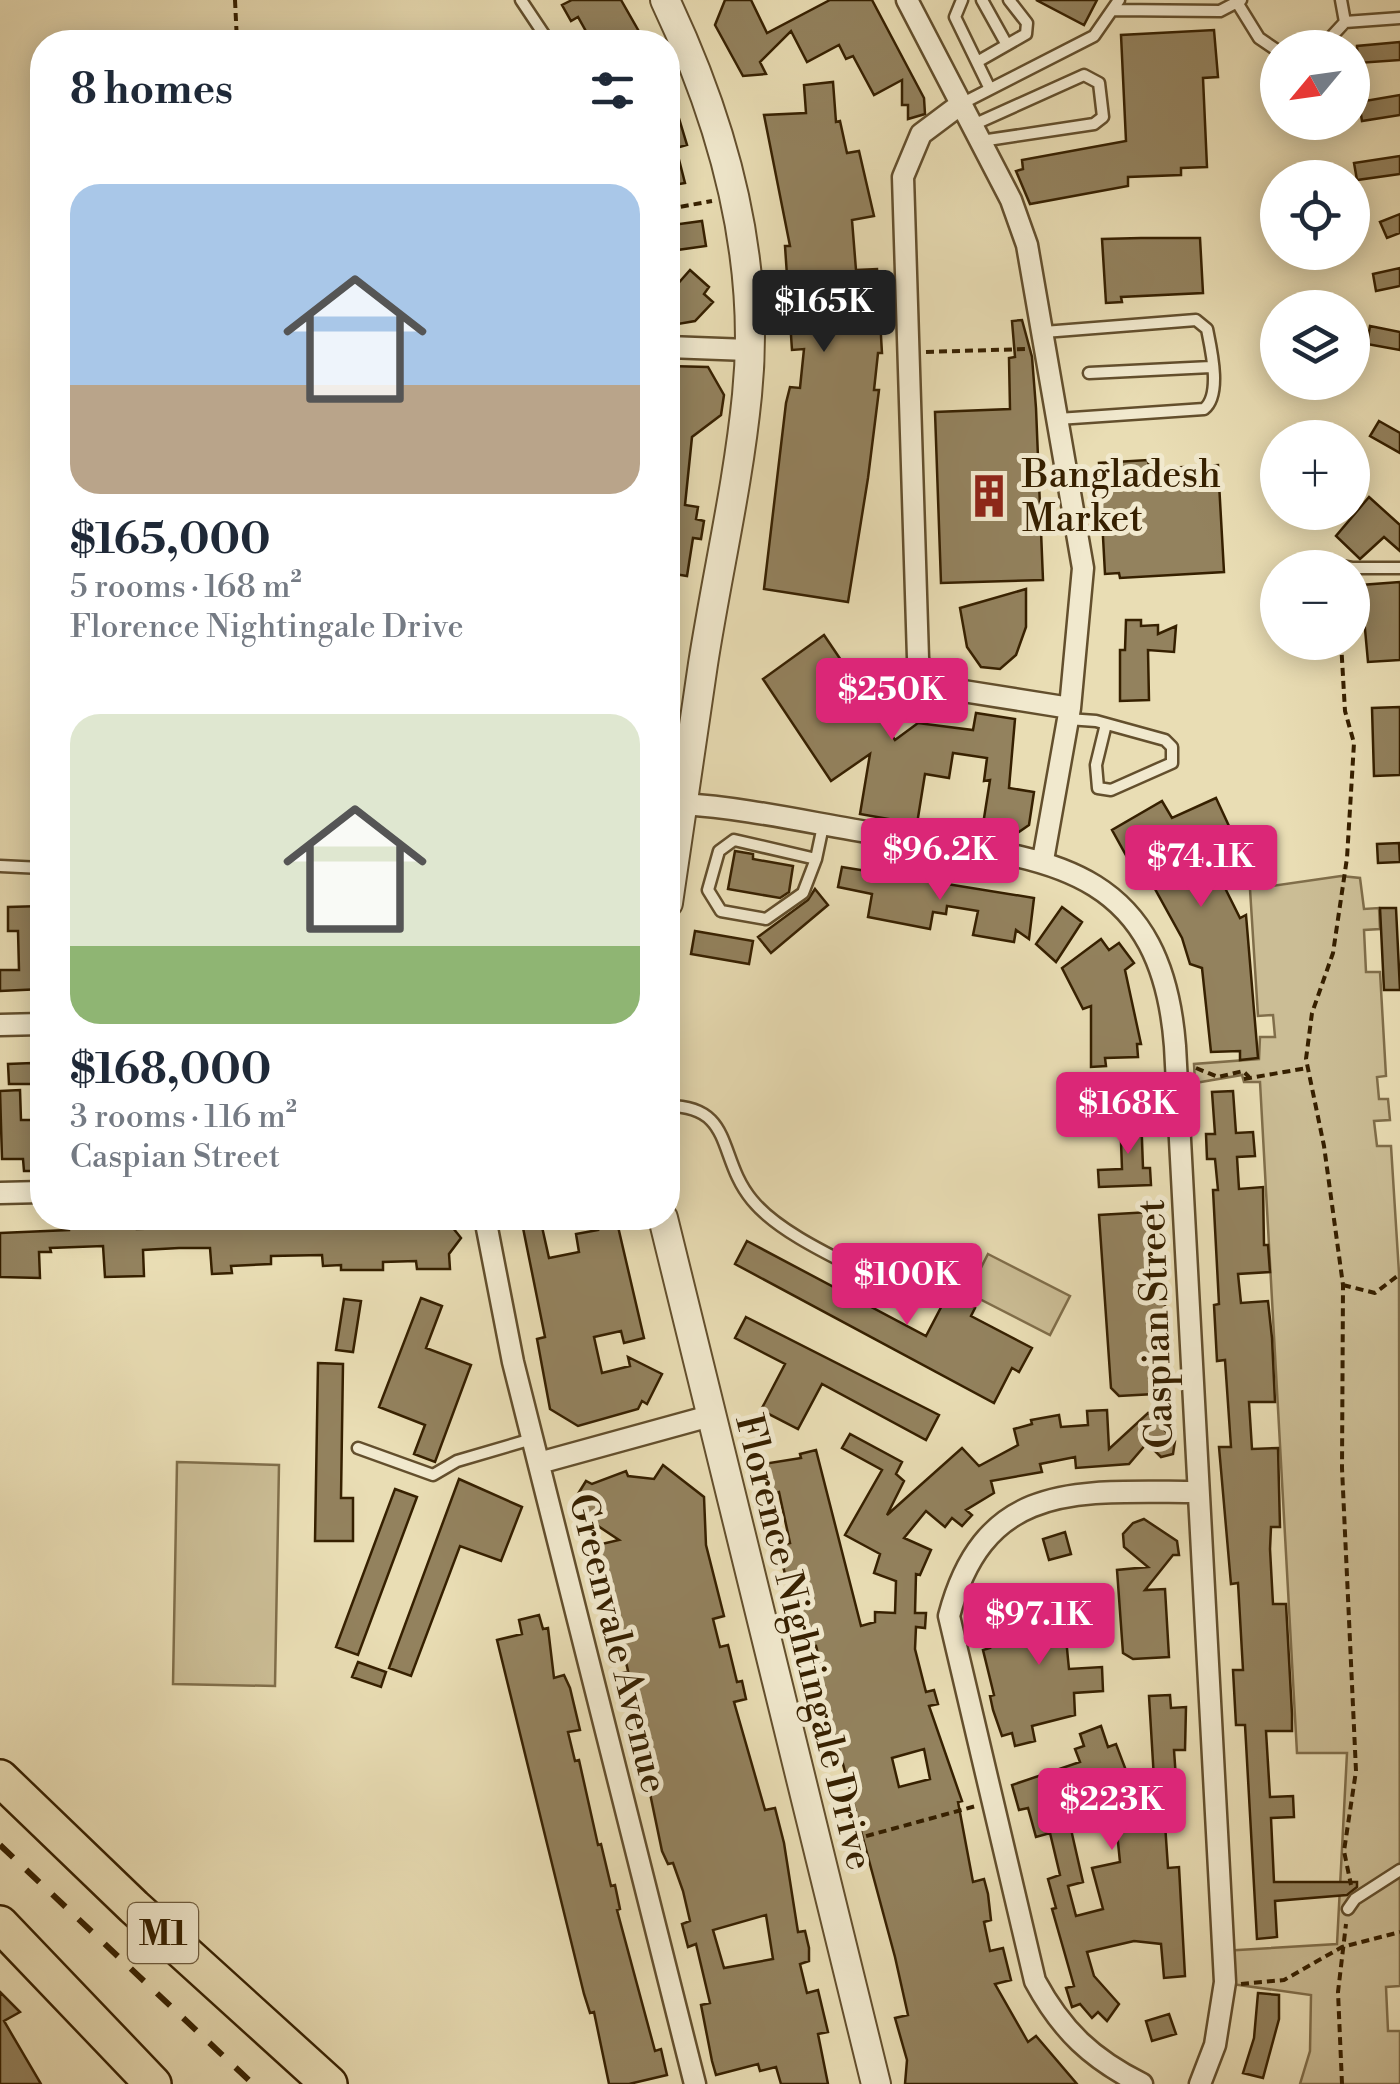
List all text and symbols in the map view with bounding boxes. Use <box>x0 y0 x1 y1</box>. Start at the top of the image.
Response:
north arrow <box>1260 30 1370 140</box>
map controls <box>1260 30 1370 660</box>
icon: filters <box>585 63 640 118</box>
text: 8 homes <box>70 64 233 117</box>
button: locate <box>1260 160 1370 270</box>
icon: home <box>265 249 445 429</box>
pin: $165K <box>754 270 894 355</box>
text: $165K <box>774 282 874 322</box>
button: layers <box>1260 290 1370 400</box>
button: + <box>1260 420 1370 530</box>
place label: Bangladesh Market <box>1021 452 1221 543</box>
building icon: Bangladesh Market <box>965 472 1013 520</box>
text: $165,000 <box>70 514 271 567</box>
button: − <box>1260 550 1370 660</box>
text: 5 rooms · 168 m² <box>70 567 302 607</box>
text: Florence Nightingale Drive <box>70 607 464 647</box>
pin: $250K <box>822 658 962 743</box>
text: $250K <box>838 670 946 710</box>
icon: home <box>265 779 445 959</box>
pin: $96.2K <box>859 818 1021 903</box>
pin: $74.1K <box>1120 825 1282 910</box>
text: $96.2K <box>883 830 997 870</box>
text: $74.1K <box>1147 837 1255 877</box>
text: $168,000 <box>70 1044 271 1097</box>
pin: $168K <box>1058 1072 1198 1157</box>
text: $168K <box>1078 1084 1178 1124</box>
text: 3 rooms · 116 m² <box>70 1097 297 1137</box>
text: Caspian Street <box>70 1137 280 1177</box>
street label: Caspian Street <box>1129 1199 1184 1449</box>
pin: $100K <box>837 1243 977 1328</box>
text: $100K <box>854 1255 960 1295</box>
street label: Florence Nightingale Drive <box>724 1410 883 1875</box>
street label: Greenvale Avenue <box>558 1489 677 1798</box>
pin: $97.1K <box>958 1583 1120 1668</box>
text: $97.1K <box>986 1595 1092 1635</box>
pin: $223K <box>1042 1768 1182 1853</box>
text: $223K <box>1060 1780 1164 1820</box>
road number: M1 <box>128 1903 198 1963</box>

